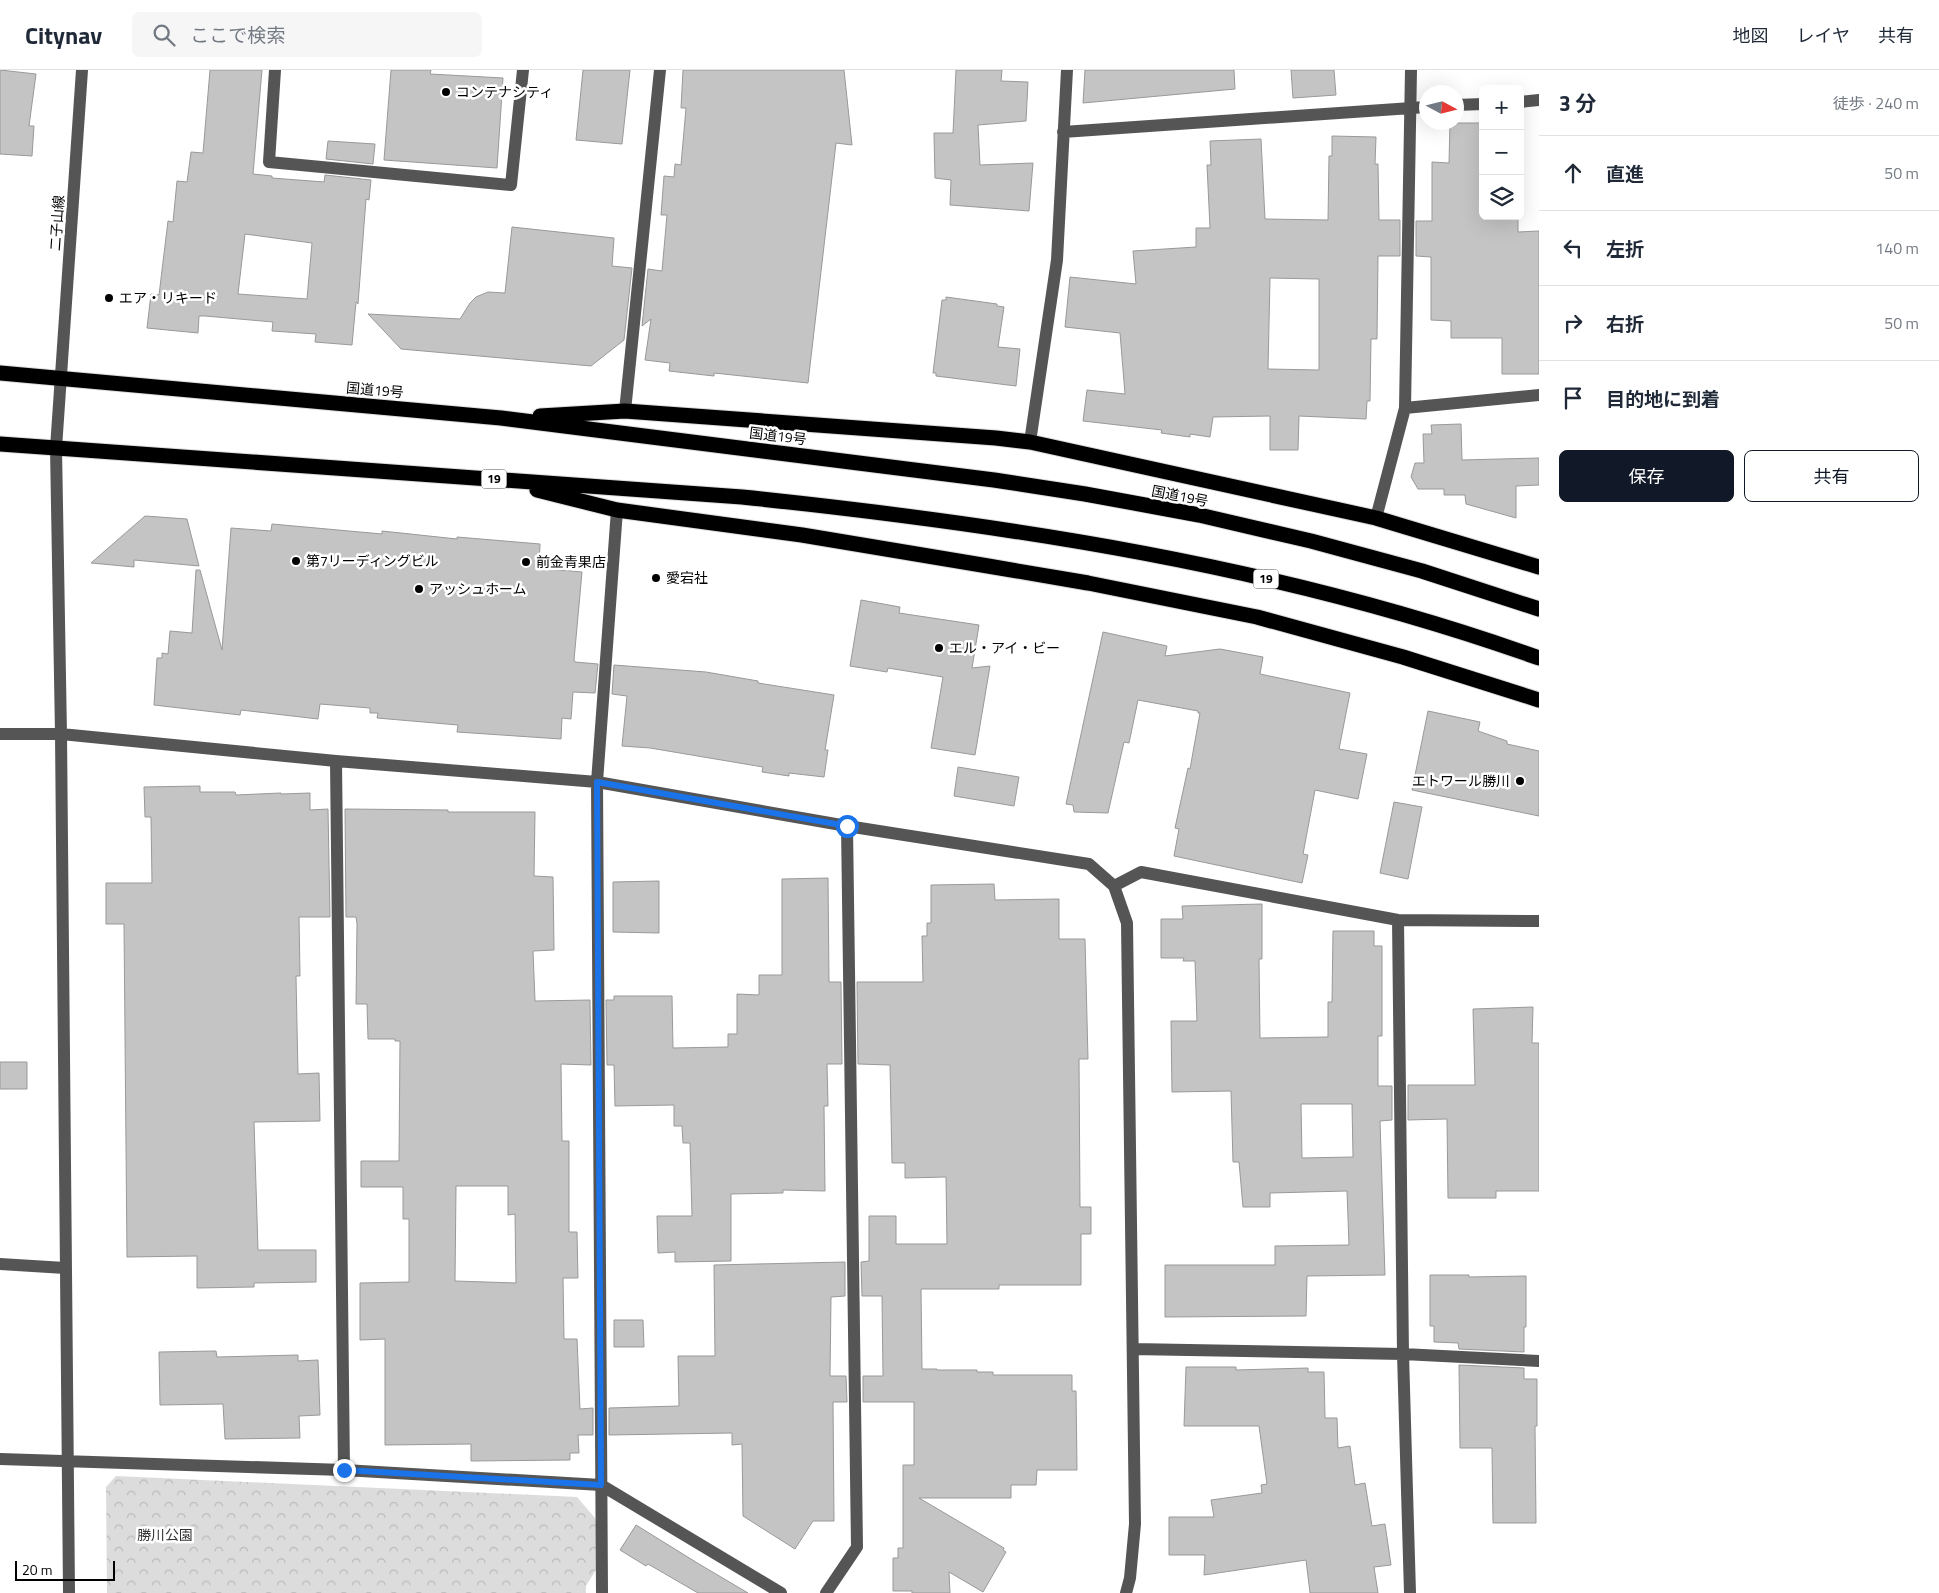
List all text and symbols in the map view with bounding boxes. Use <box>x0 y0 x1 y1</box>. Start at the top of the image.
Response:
search box <box>132 12 482 57</box>
text: Citynav <box>25 17 102 53</box>
text: ここで検索 <box>190 20 285 49</box>
icon: search <box>150 21 178 49</box>
text: 地図 <box>1733 22 1769 49</box>
text: レイヤ <box>1797 22 1850 49</box>
text: 共有 <box>1878 22 1914 49</box>
place label: コンテナシティ <box>456 81 553 102</box>
north arrow <box>1419 85 1464 130</box>
map controls <box>1479 85 1524 220</box>
button: + <box>1479 85 1524 130</box>
marker: コンテナシティ <box>440 86 452 98</box>
text: 3 分 <box>1559 87 1596 119</box>
text: 徒歩 · 240 m <box>1833 91 1919 115</box>
button: − <box>1479 130 1524 175</box>
icon: ahead <box>1559 159 1587 187</box>
text: 直進 <box>1606 159 1644 188</box>
text: 50 m <box>1884 161 1919 185</box>
button: layers <box>1479 175 1524 220</box>
street label: 二子山線 <box>44 194 69 252</box>
icon: left <box>1559 234 1587 262</box>
text: 左折 <box>1606 234 1644 263</box>
text: 140 m <box>1875 236 1919 260</box>
place label: エア・リキード <box>119 287 217 308</box>
marker: エア・リキード <box>103 292 115 304</box>
icon: right <box>1559 309 1587 337</box>
text: 右折 <box>1606 309 1644 338</box>
text: 50 m <box>1884 311 1919 335</box>
street label: 国道19号 <box>345 377 405 402</box>
icon: arrive <box>1559 384 1587 412</box>
text: 目的地に到着 <box>1606 384 1720 413</box>
street label: 国道19号 <box>748 422 808 449</box>
button: 保存 <box>1559 450 1734 502</box>
button: 共有 <box>1744 450 1919 502</box>
road number: 19 <box>482 469 506 488</box>
street label: 国道19号 <box>1150 480 1210 511</box>
place label: 第7リーディングビル <box>306 550 439 571</box>
place label: 前金青果店 <box>536 551 606 572</box>
marker: 第7リーディングビル <box>290 555 302 567</box>
marker: 前金青果店 <box>520 556 532 568</box>
place label: 愛宕社 <box>666 567 708 588</box>
road number: 19 <box>1254 569 1278 588</box>
marker: 愛宕社 <box>650 572 662 584</box>
place label: アッシュホーム <box>429 578 527 599</box>
marker: アッシュホーム <box>413 583 425 595</box>
place label: エル・アイ・ビー <box>949 637 1060 658</box>
marker: エル・アイ・ビー <box>933 642 945 654</box>
place label: エトワール勝川 <box>1412 770 1510 791</box>
marker: エトワール勝川 <box>1514 775 1526 787</box>
route start <box>836 815 859 838</box>
route end <box>333 1459 356 1482</box>
park label: 勝川公園 <box>137 1524 193 1545</box>
scale bar <box>15 1558 115 1581</box>
text: 20 m <box>22 1559 52 1580</box>

